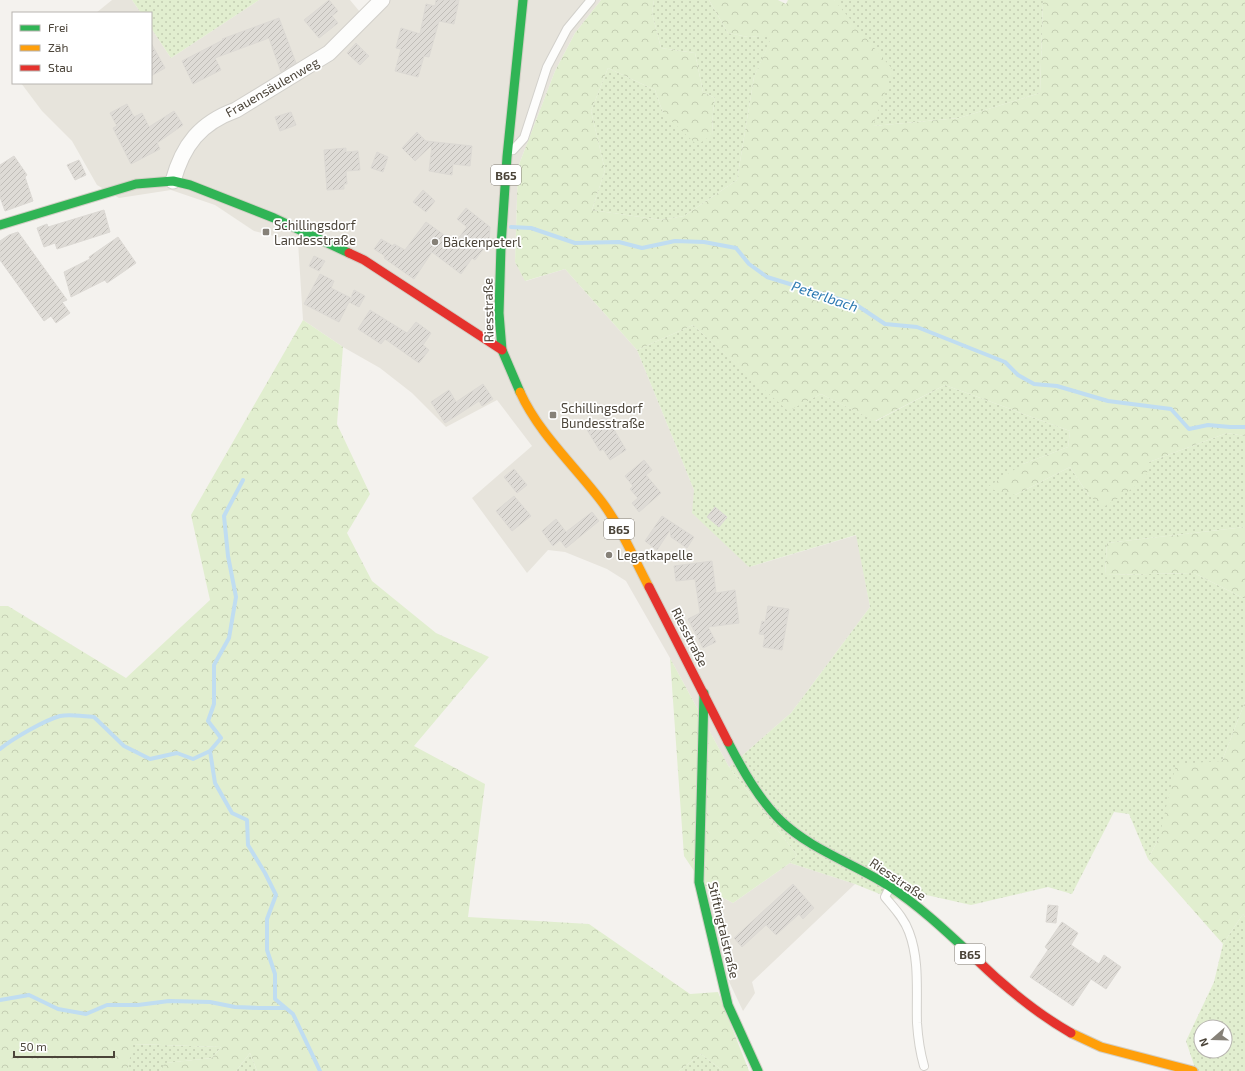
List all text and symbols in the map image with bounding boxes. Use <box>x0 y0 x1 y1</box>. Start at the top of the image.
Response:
legend <box>12 12 152 84</box>
text: Frei <box>48 20 68 34</box>
text: Zäh <box>48 40 68 54</box>
street label: Frauensäulenweg <box>222 54 322 120</box>
text: Stau <box>48 60 73 74</box>
road number: B65 <box>491 165 521 185</box>
place label: Schillingsdorf Landesstraße <box>274 217 357 248</box>
marker: Schillingsdorf Landesstraße <box>261 227 271 237</box>
place label: Bäckenpeterl <box>443 234 521 250</box>
marker: Bäckenpeterl <box>430 237 440 247</box>
water label: Peterlbach <box>790 277 860 315</box>
street label: Riesstraße <box>479 278 497 342</box>
place label: Schillingsdorf Bundesstraße <box>561 400 645 431</box>
marker: Schillingsdorf Bundesstraße <box>548 410 558 420</box>
road number: B65 <box>604 519 634 539</box>
place label: Legatkapelle <box>617 547 693 563</box>
marker: Legatkapelle <box>604 550 614 560</box>
street label: Riesstraße <box>668 605 712 669</box>
street label: Riesstraße <box>867 854 929 904</box>
street label: Stiftingtalstraße <box>705 880 743 980</box>
road number: B65 <box>955 944 985 964</box>
north arrow <box>1193 1019 1233 1059</box>
scale bar <box>14 1033 114 1059</box>
text: N <box>1196 1037 1211 1049</box>
text: 50 m <box>20 1039 47 1053</box>

